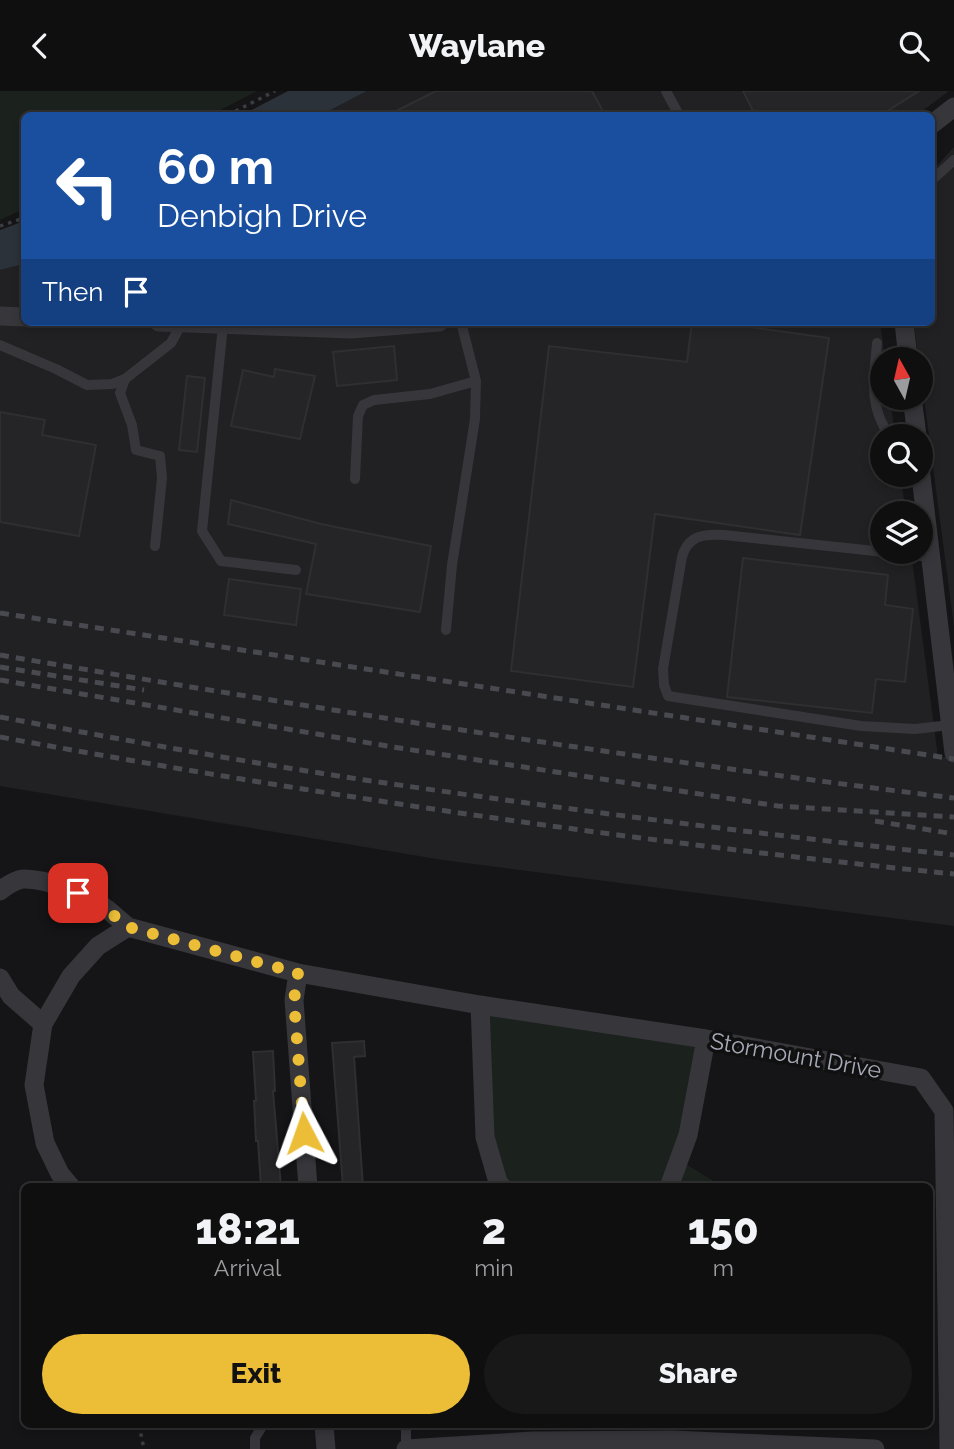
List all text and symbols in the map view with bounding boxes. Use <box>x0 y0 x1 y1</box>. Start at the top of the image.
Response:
icon: back <box>21 27 59 65</box>
text: Waylane <box>409 27 545 64</box>
icon: search <box>895 27 933 65</box>
text: 60 m <box>157 138 274 195</box>
icon: left <box>42 140 133 231</box>
text: Denbigh Drive <box>157 197 367 234</box>
icon: arrive <box>117 273 155 311</box>
text: Then <box>42 277 103 307</box>
north arrow <box>870 347 933 409</box>
map controls <box>870 347 933 564</box>
button: search <box>870 424 933 487</box>
button: layers <box>870 501 933 564</box>
pin <box>48 863 108 923</box>
icon: arrive <box>59 874 97 912</box>
street label: Stormount Drive <box>708 1027 884 1083</box>
position arrow <box>267 1096 341 1170</box>
text: 18:21 <box>195 1205 300 1254</box>
text: 2 <box>482 1205 506 1254</box>
text: 150 <box>688 1205 759 1254</box>
text: Arrival <box>214 1254 281 1281</box>
text: min <box>474 1254 514 1281</box>
text: m <box>713 1254 734 1281</box>
button: Exit <box>42 1334 470 1414</box>
button: Share <box>484 1334 912 1414</box>

